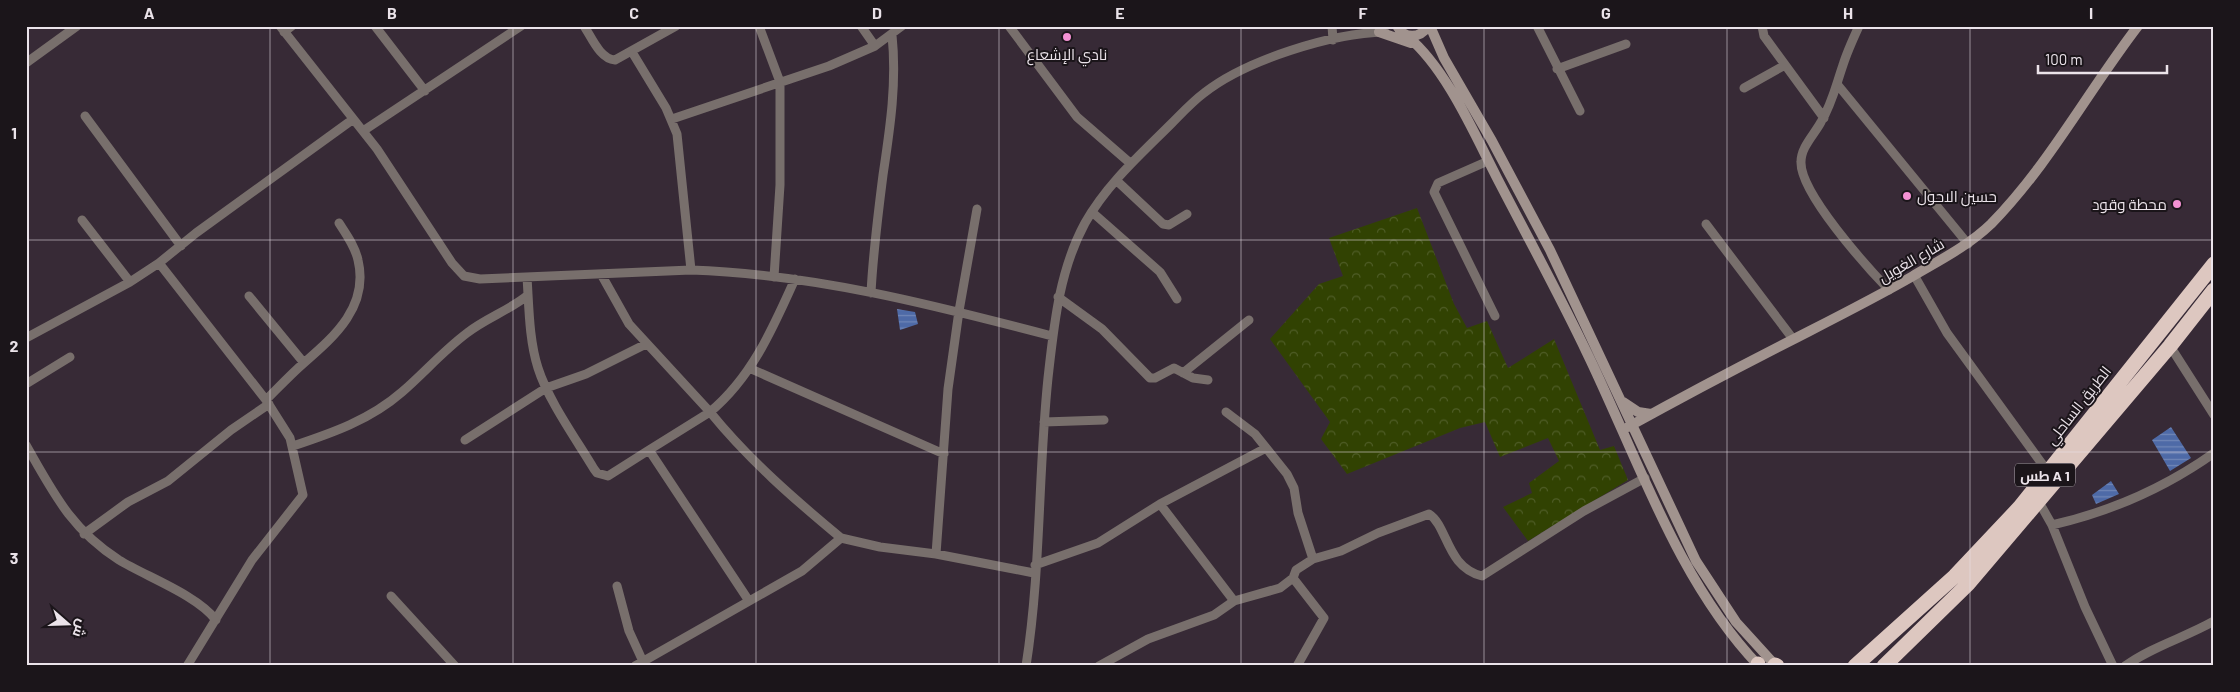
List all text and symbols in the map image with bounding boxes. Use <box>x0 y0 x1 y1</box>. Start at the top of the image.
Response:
text: A <box>144 3 155 22</box>
text: B <box>387 3 397 22</box>
text: C <box>629 3 639 22</box>
text: D <box>872 3 882 22</box>
text: E <box>1115 3 1125 22</box>
text: F <box>1359 3 1368 22</box>
text: G <box>1601 3 1611 22</box>
text: H <box>1843 3 1853 22</box>
text: I <box>2089 3 2093 22</box>
marker: نادي الإشعاع <box>1061 31 1073 43</box>
scale bar <box>2038 42 2166 74</box>
place label: نادي الإشعاع <box>1027 45 1107 67</box>
text: 100 m <box>2045 50 2083 68</box>
text: 1 <box>11 123 17 142</box>
place label: حسين الاحول <box>1917 187 1997 207</box>
marker: حسين الاحول <box>1901 190 1913 202</box>
place label: محطة وقود <box>2092 195 2167 214</box>
marker: محطة وقود <box>2171 198 2183 210</box>
street label: شارع الغويل <box>1875 234 1949 289</box>
text: 2 <box>10 336 19 355</box>
street label: الطريق الساحلي <box>2042 362 2118 450</box>
road number: طس A 1 <box>2015 464 2075 486</box>
text: 3 <box>10 548 18 567</box>
north arrow <box>42 600 92 650</box>
text: ش <box>69 617 92 640</box>

